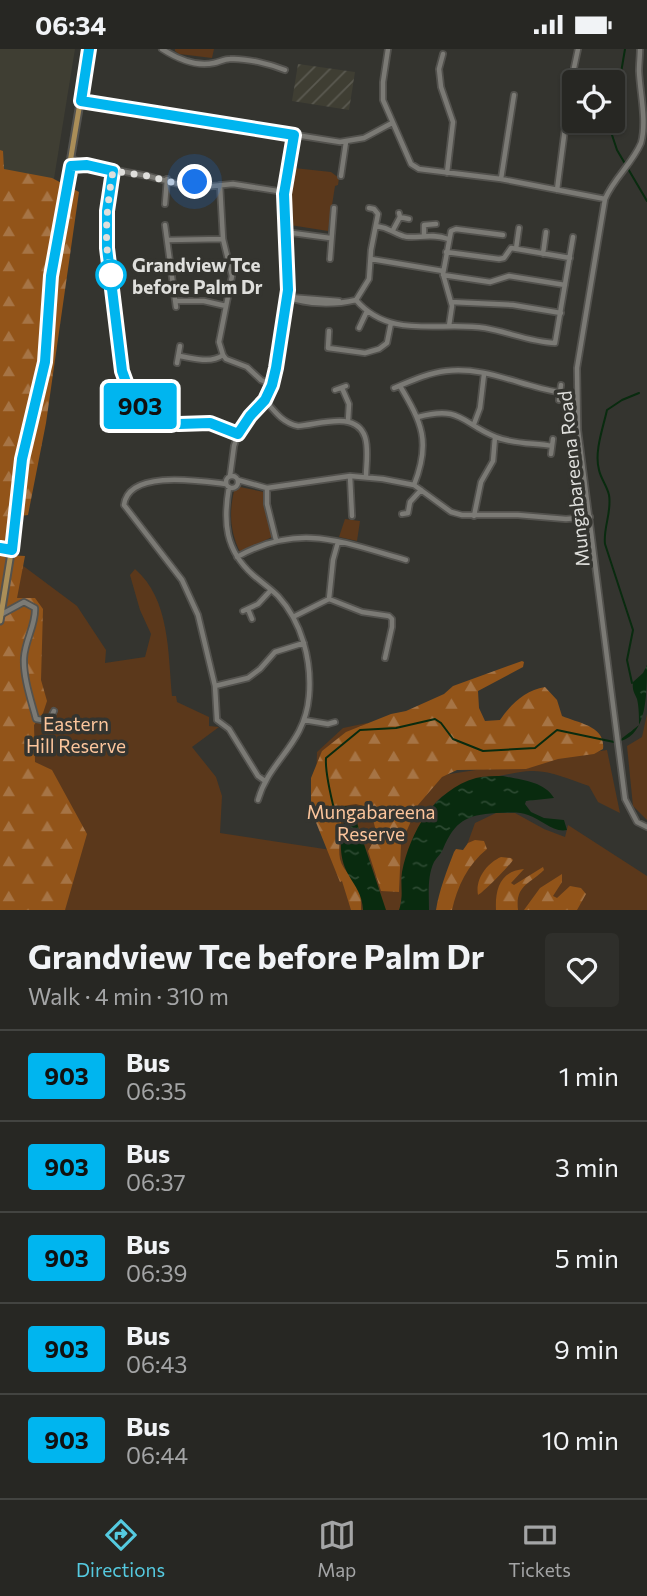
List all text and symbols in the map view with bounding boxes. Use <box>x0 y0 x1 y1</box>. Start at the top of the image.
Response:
text: 06:34 <box>35 9 106 40</box>
map controls <box>562 70 625 133</box>
button: locate <box>562 70 625 133</box>
your location <box>177 164 212 199</box>
place label: Grandview Tce before Palm Dr <box>132 253 263 298</box>
marker: Grandview Tce before Palm Dr <box>96 260 126 290</box>
line badge: 903 <box>100 383 180 429</box>
street label: Mungabareena Road <box>552 390 594 568</box>
text: 903 <box>118 391 162 420</box>
park label: Eastern Hill Reserve <box>26 712 126 757</box>
park label: Mungabareena Reserve <box>306 800 436 845</box>
button: heart <box>545 933 619 1007</box>
text: Grandview Tce before Palm Dr <box>28 935 484 976</box>
text: Walk · 4 min · 310 m <box>28 982 229 1010</box>
text: Bus <box>126 1046 170 1077</box>
text: 1 min <box>559 1060 619 1091</box>
text: 903 <box>44 1061 89 1090</box>
text: 06:35 <box>126 1077 187 1105</box>
text: Bus <box>126 1137 170 1168</box>
text: 3 min <box>555 1151 619 1182</box>
text: 903 <box>44 1152 89 1181</box>
text: 06:37 <box>126 1168 186 1196</box>
text: Bus <box>126 1228 170 1259</box>
text: 5 min <box>555 1242 619 1273</box>
text: 903 <box>44 1243 89 1272</box>
text: 06:39 <box>126 1259 187 1287</box>
text: Bus <box>126 1319 170 1350</box>
text: 9 min <box>554 1333 619 1364</box>
text: 903 <box>44 1334 89 1363</box>
text: 06:43 <box>126 1350 187 1378</box>
text: Bus <box>126 1410 170 1441</box>
text: 10 min <box>542 1424 619 1455</box>
text: 903 <box>44 1425 89 1454</box>
text: 06:44 <box>126 1441 188 1469</box>
tab: Directions <box>76 1516 165 1581</box>
tab: Map <box>317 1516 356 1581</box>
tab: Tickets <box>508 1516 571 1581</box>

